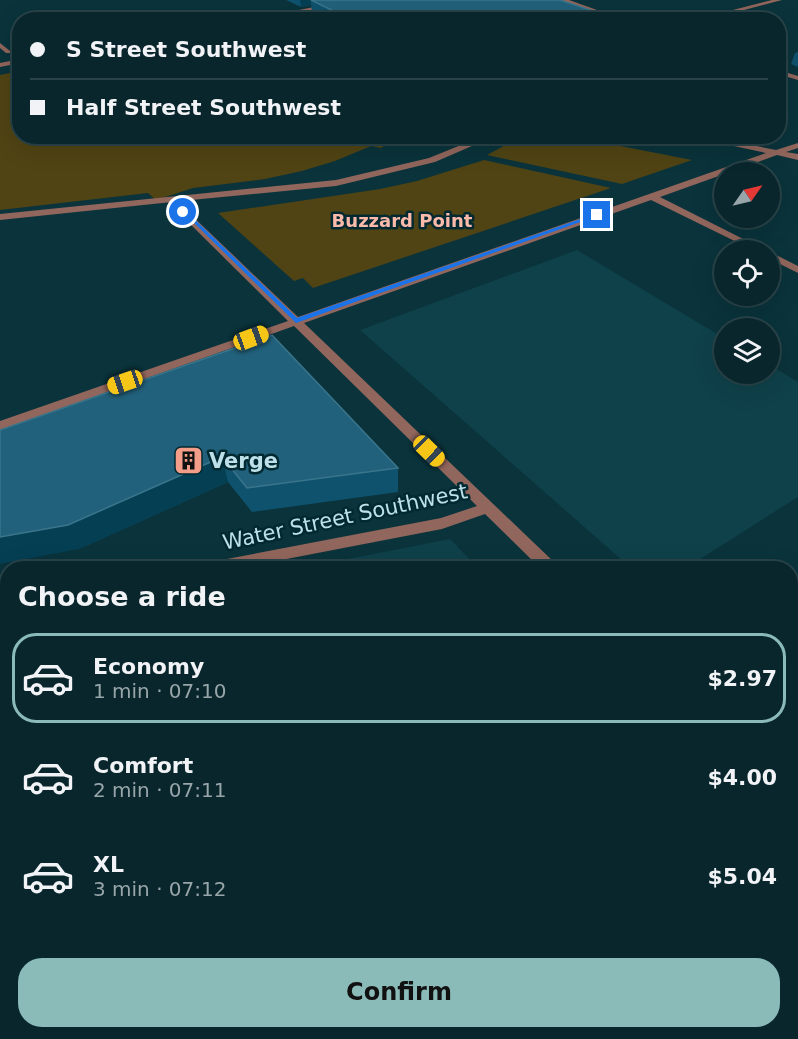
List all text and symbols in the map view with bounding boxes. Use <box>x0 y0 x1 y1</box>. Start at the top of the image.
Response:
text: S Street Southwest <box>66 37 306 62</box>
text: Half Street Southwest <box>66 95 341 120</box>
north arrow <box>714 162 780 228</box>
map controls <box>714 162 780 384</box>
route start <box>169 198 196 225</box>
route end <box>583 201 610 228</box>
district label: Buzzard Point <box>332 210 473 231</box>
button: locate <box>714 240 780 306</box>
button: layers <box>714 318 780 384</box>
car <box>231 323 271 353</box>
car <box>105 368 145 396</box>
car <box>410 432 448 470</box>
building icon: Verge <box>172 445 204 477</box>
place label: Verge <box>209 449 278 473</box>
street label: Water Street Southwest <box>220 479 470 555</box>
text: Choose a ride <box>18 581 226 612</box>
icon: car <box>21 651 75 705</box>
text: Economy <box>93 654 204 679</box>
text: $2.97 <box>707 666 777 691</box>
text: 1 min · 07:10 <box>93 679 227 703</box>
icon: car <box>21 750 75 804</box>
text: Comfort <box>93 753 193 778</box>
text: $4.00 <box>707 765 777 790</box>
text: 2 min · 07:11 <box>93 778 227 802</box>
icon: car <box>21 849 75 903</box>
text: XL <box>93 852 124 877</box>
text: $5.04 <box>707 864 777 889</box>
text: 3 min · 07:12 <box>93 877 227 901</box>
button: Confirm <box>18 958 780 1027</box>

